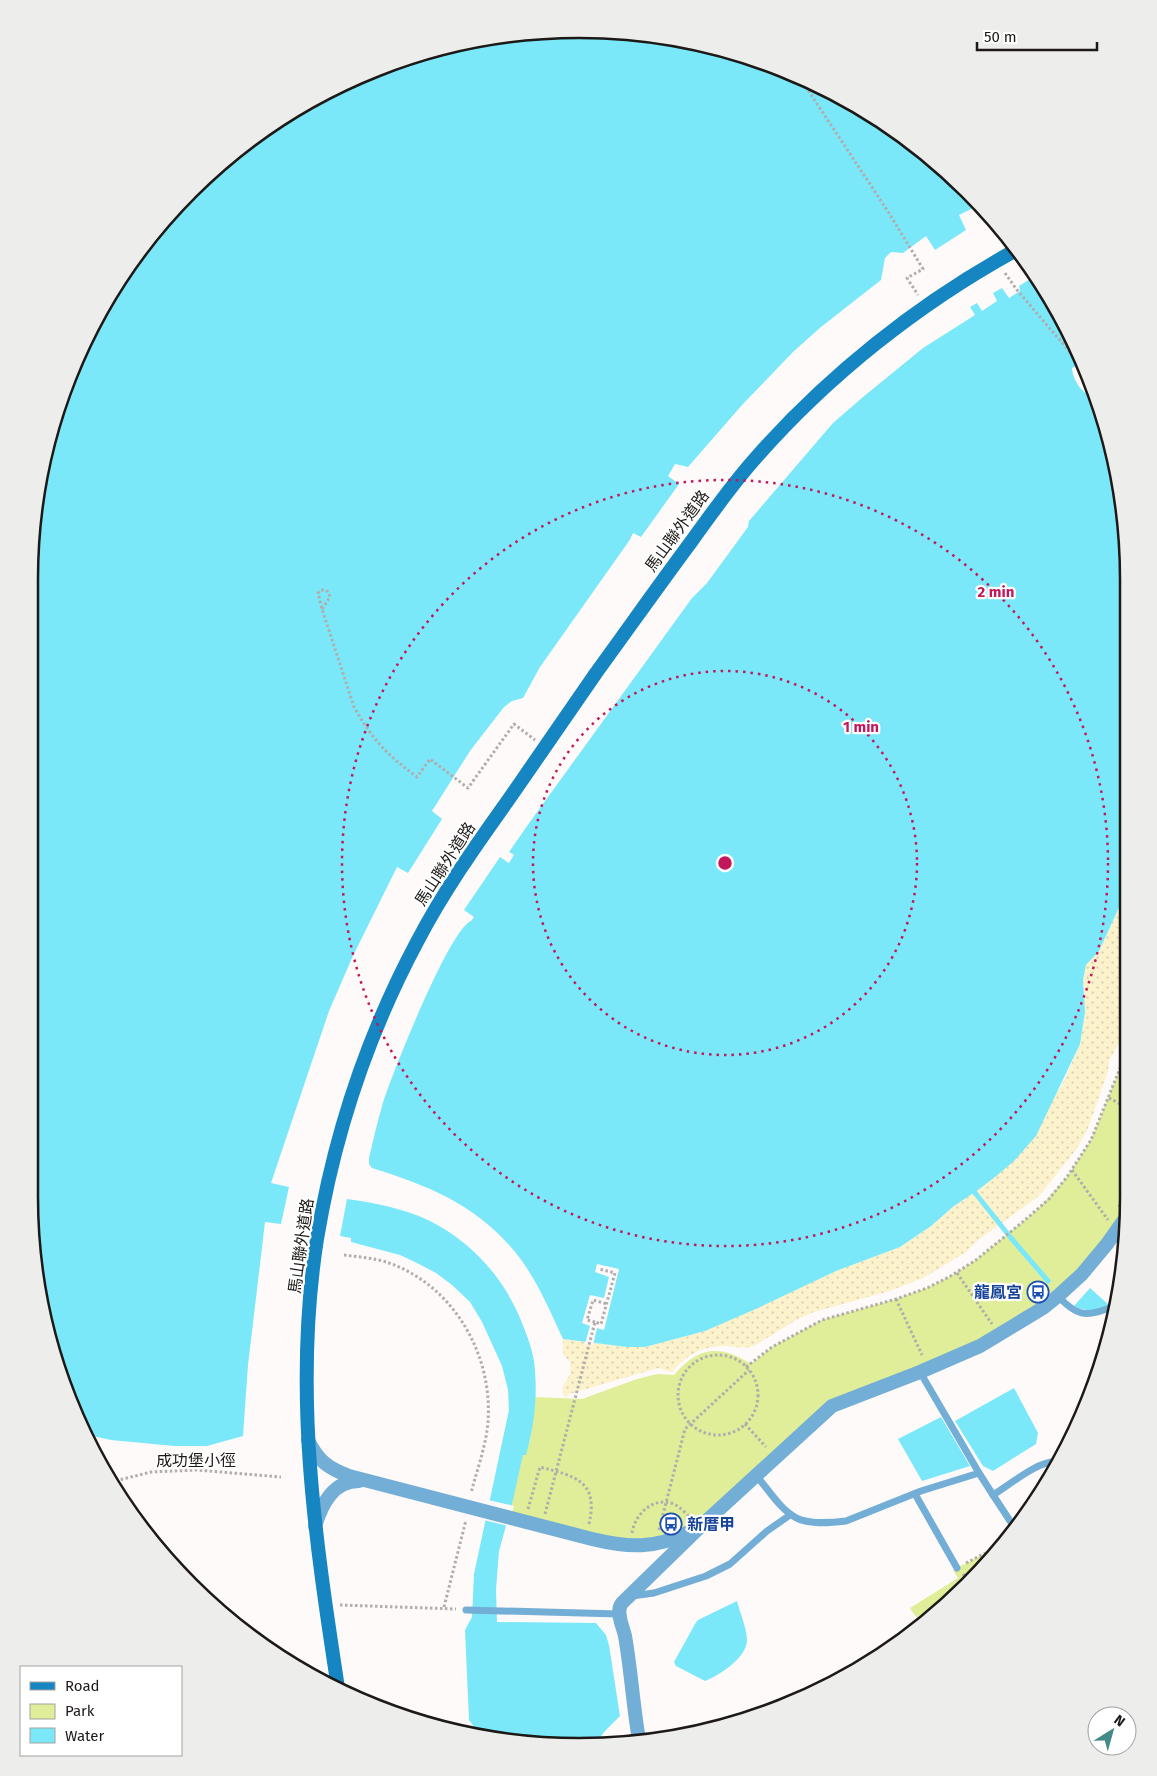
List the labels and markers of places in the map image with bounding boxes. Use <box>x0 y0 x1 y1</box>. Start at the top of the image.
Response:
centre of rings <box>716 854 734 872</box>
bus stop icon: 龍鳳宮 <box>1026 1280 1050 1304</box>
place label: 龍鳳宮 <box>974 1283 1022 1302</box>
bus stop icon: 新厝甲 <box>659 1512 683 1536</box>
place label: 新厝甲 <box>687 1515 735 1534</box>

